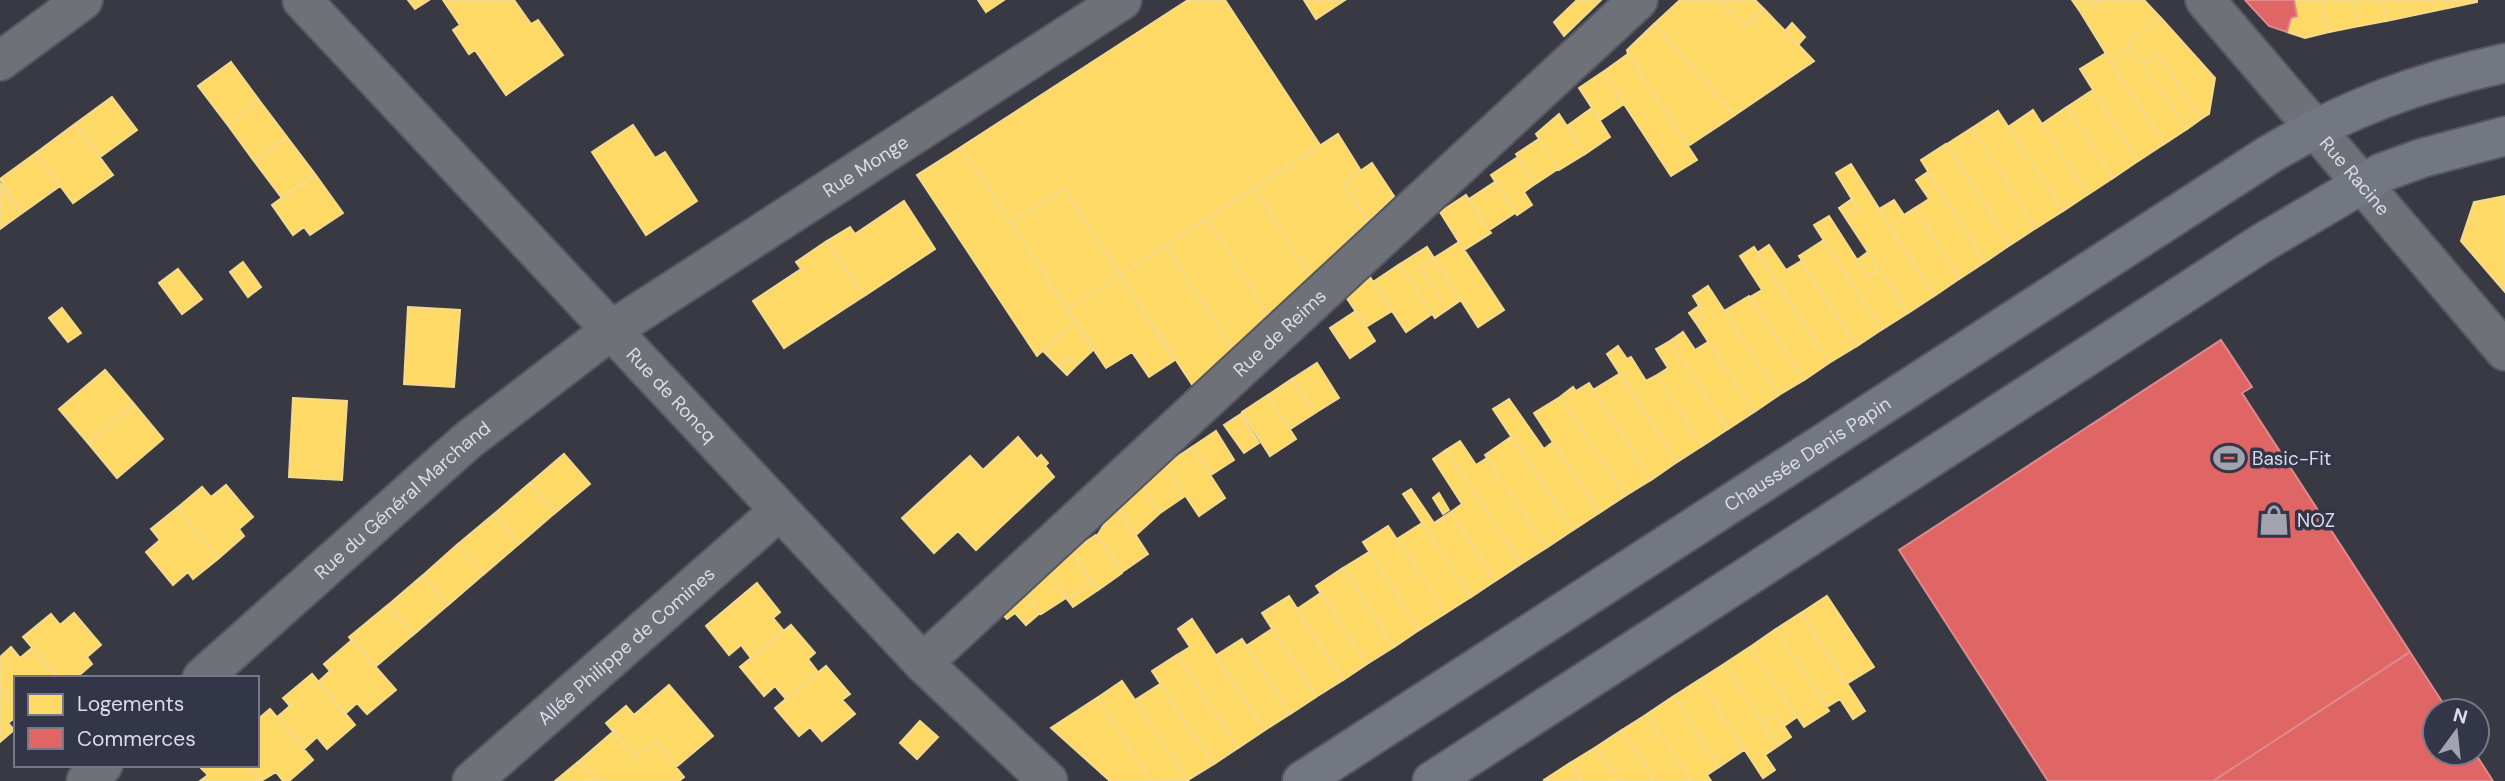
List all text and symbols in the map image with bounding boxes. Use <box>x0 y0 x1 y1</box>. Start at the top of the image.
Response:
street label: Rue Monge <box>818 129 913 203</box>
street label: Rue Racine <box>2314 131 2396 220</box>
street label: Rue de Reims <box>1227 283 1331 382</box>
street label: Rue de Roncq <box>621 342 722 448</box>
street label: Chaussée Denis Papin <box>1719 391 1895 517</box>
street label: Rue du Général Marchand <box>309 415 495 584</box>
sports icon: Basic-Fit <box>2212 441 2246 475</box>
place label: Basic-Fit <box>2252 446 2331 471</box>
shop icon: NOZ <box>2257 503 2291 537</box>
place label: NOZ <box>2297 508 2335 533</box>
street label: Allée Philippe de Comines <box>532 561 720 730</box>
legend <box>14 676 259 767</box>
text: Logements <box>77 690 184 718</box>
north arrow <box>2421 697 2491 767</box>
text: N <box>2450 702 2470 730</box>
text: Commerces <box>77 725 196 753</box>

